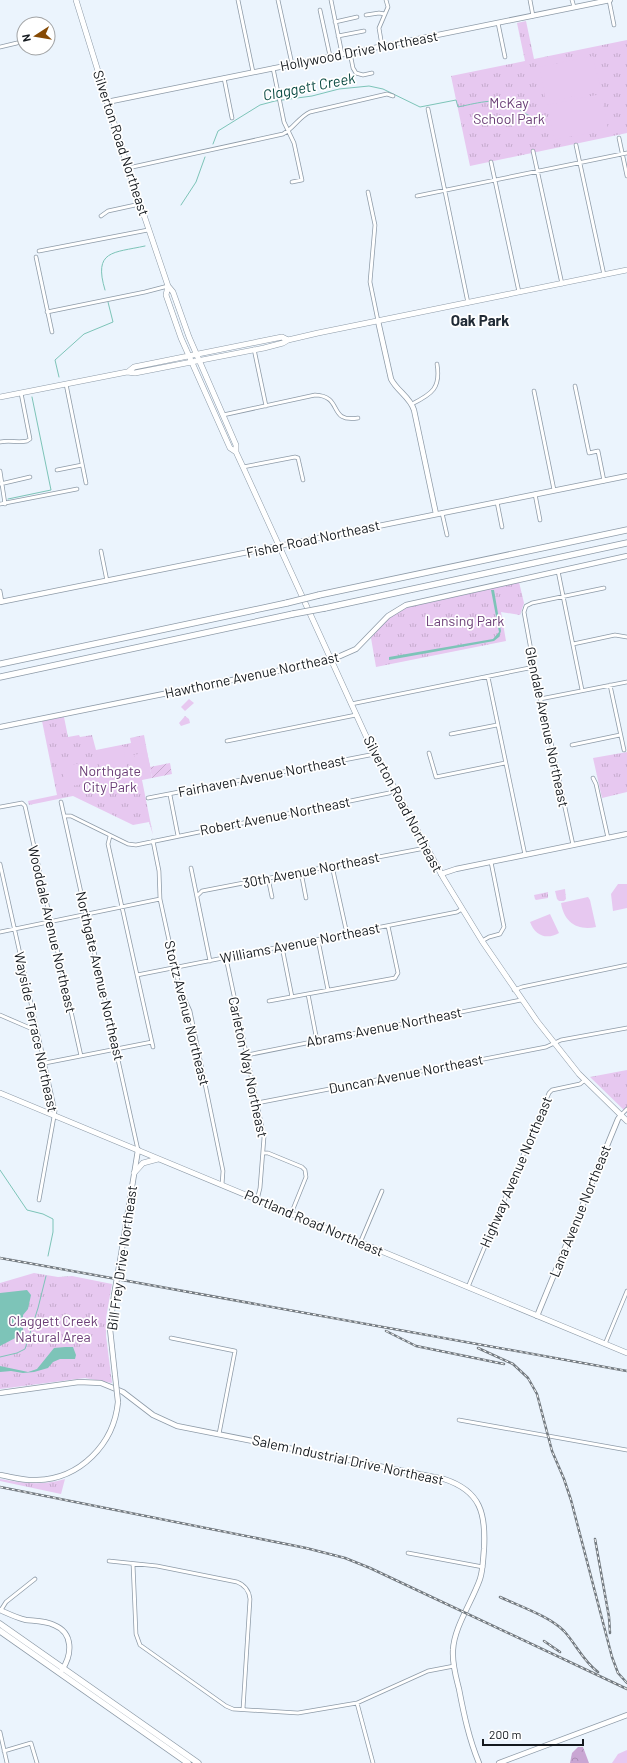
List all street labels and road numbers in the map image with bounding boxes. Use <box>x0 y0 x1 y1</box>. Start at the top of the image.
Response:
street label: Hollywood Drive Northeast <box>278 27 439 74</box>
street label: Silverton Road Northeast <box>90 68 153 218</box>
street label: Fisher Road Northeast <box>245 516 381 561</box>
street label: Glendale Avenue Northeast <box>522 645 573 809</box>
street label: Hawthorne Avenue Northeast <box>163 648 341 701</box>
street label: Silverton Road Northeast <box>360 733 447 875</box>
street label: Fairhaven Avenue Northeast <box>176 751 347 800</box>
street label: Robert Avenue Northeast <box>198 793 352 838</box>
street label: Wooddale Avenue Northeast <box>25 843 80 1014</box>
street label: 30th Avenue Northeast <box>241 848 381 891</box>
street label: Northgate Avenue Northeast <box>73 890 128 1062</box>
street label: Williams Avenue Northeast <box>218 919 381 966</box>
street label: Stortz Avenue Northeast <box>161 939 214 1087</box>
street label: Wayside Terrace Northeast <box>11 950 62 1114</box>
street label: Carleton Way Northeast <box>225 995 272 1139</box>
street label: Abrams Avenue Northeast <box>305 1003 463 1050</box>
street label: Duncan Avenue Northeast <box>327 1050 484 1097</box>
street label: Highway Avenue Northeast <box>476 1094 555 1250</box>
street label: Lana Avenue Northeast <box>545 1142 614 1279</box>
street label: Bill Frey Drive Northeast <box>103 1184 140 1332</box>
street label: Portland Road Northeast <box>242 1186 386 1260</box>
street label: Salem Industrial Drive Northeast <box>251 1431 446 1488</box>

